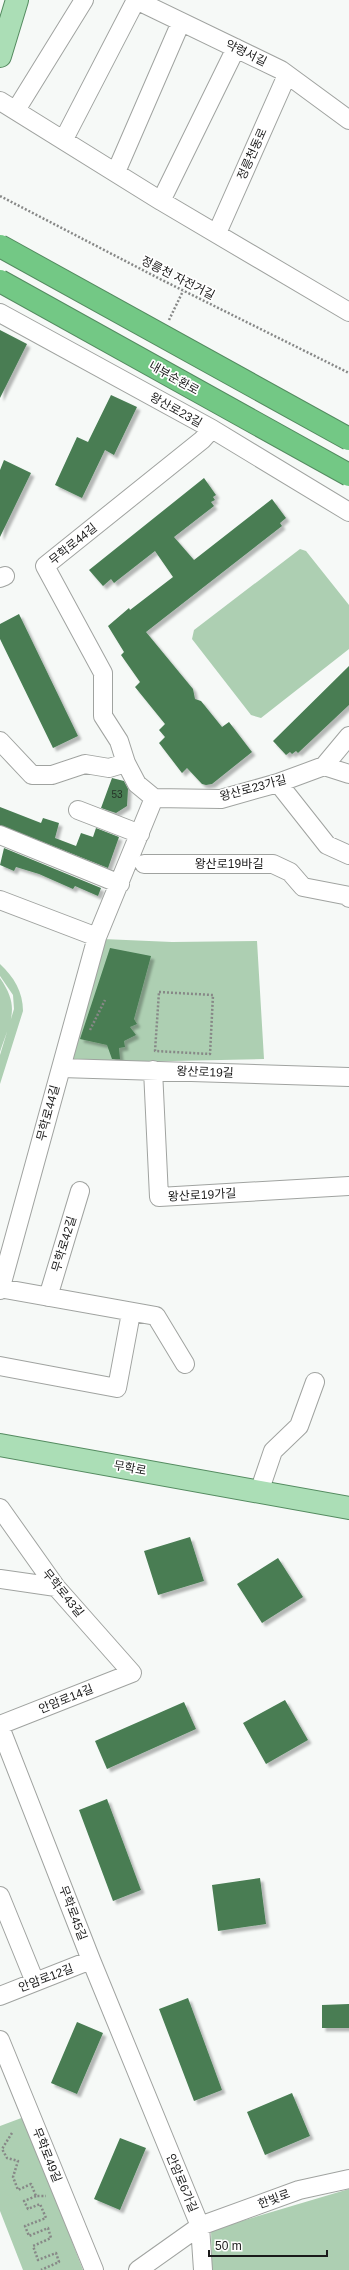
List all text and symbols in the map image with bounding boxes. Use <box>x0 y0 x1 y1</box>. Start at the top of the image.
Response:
street label: 약령서길 <box>223 37 269 69</box>
street label: 정릉천동로 <box>234 126 270 182</box>
street label: 정릉천 자전거길 <box>139 253 217 303</box>
street label: 내부순환로 <box>146 358 202 398</box>
street label: 왕산로23길 <box>147 390 205 430</box>
street label: 무학로44길 <box>46 520 100 568</box>
street label: 왕산로23가길 <box>218 772 288 804</box>
house number: 53 <box>111 789 123 800</box>
street label: 왕산로19바길 <box>195 857 263 871</box>
street label: 왕산로19길 <box>176 1064 234 1080</box>
street label: 무학로44길 <box>34 1083 62 1143</box>
street label: 왕산로19가길 <box>167 1186 237 1204</box>
street label: 무학로42길 <box>49 1214 79 1274</box>
street label: 무학로 <box>112 1458 148 1478</box>
street label: 무학로43길 <box>39 1566 87 1620</box>
street label: 안암로14길 <box>37 1682 95 1716</box>
street label: 무학로45길 <box>56 1884 90 1942</box>
street label: 안암로12길 <box>17 1961 75 1995</box>
street label: 무학로49길 <box>30 2126 64 2184</box>
street label: 안암로6가길 <box>163 2152 201 2214</box>
street label: 한빛로 <box>256 2187 292 2211</box>
scale bar <box>209 2232 327 2258</box>
text: 50 m <box>215 2239 242 2253</box>

